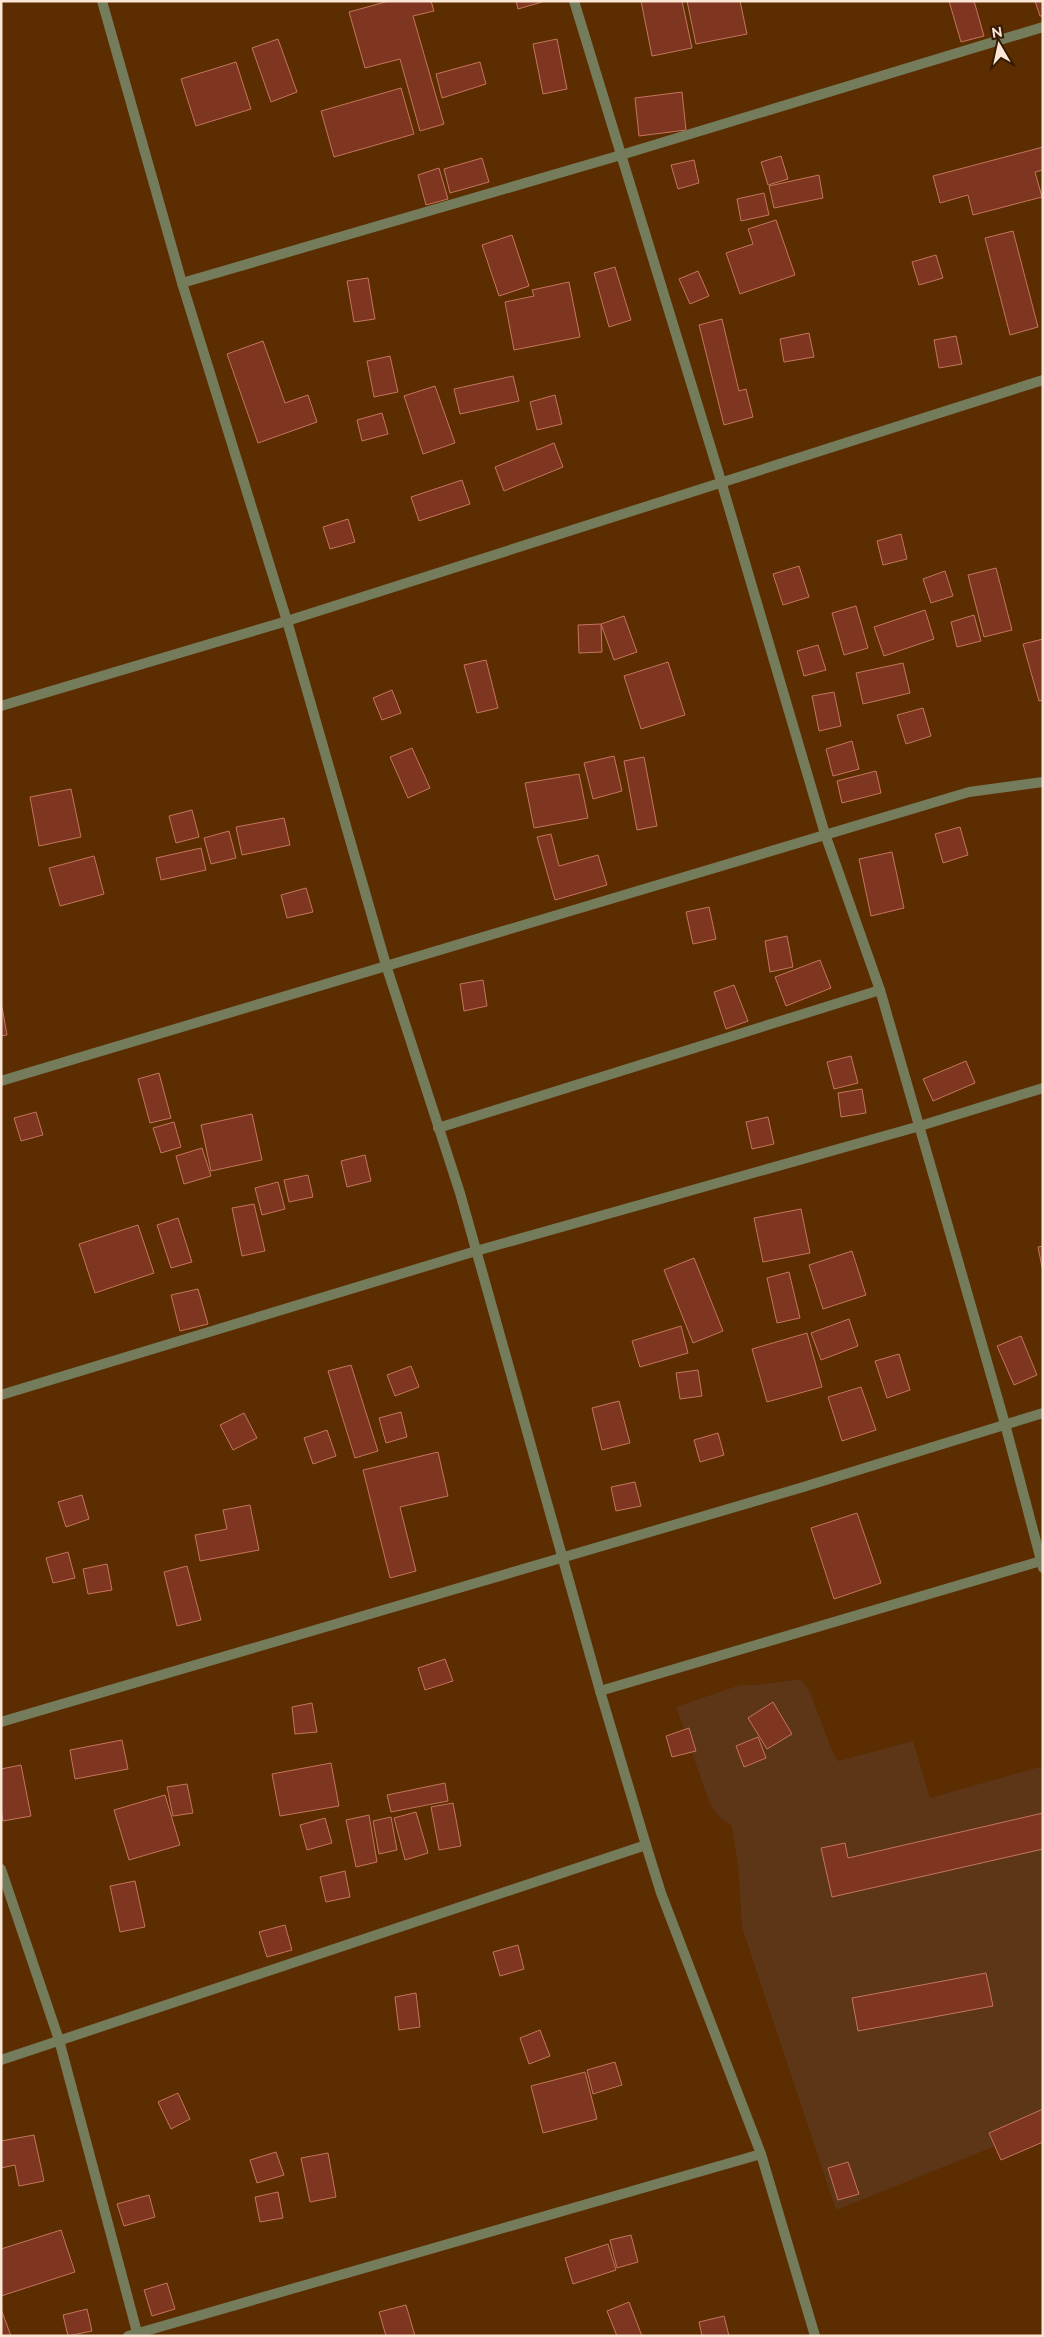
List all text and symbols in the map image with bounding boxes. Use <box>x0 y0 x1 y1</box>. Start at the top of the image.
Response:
north arrow <box>974 20 1024 70</box>
text: N <box>990 23 1003 41</box>

